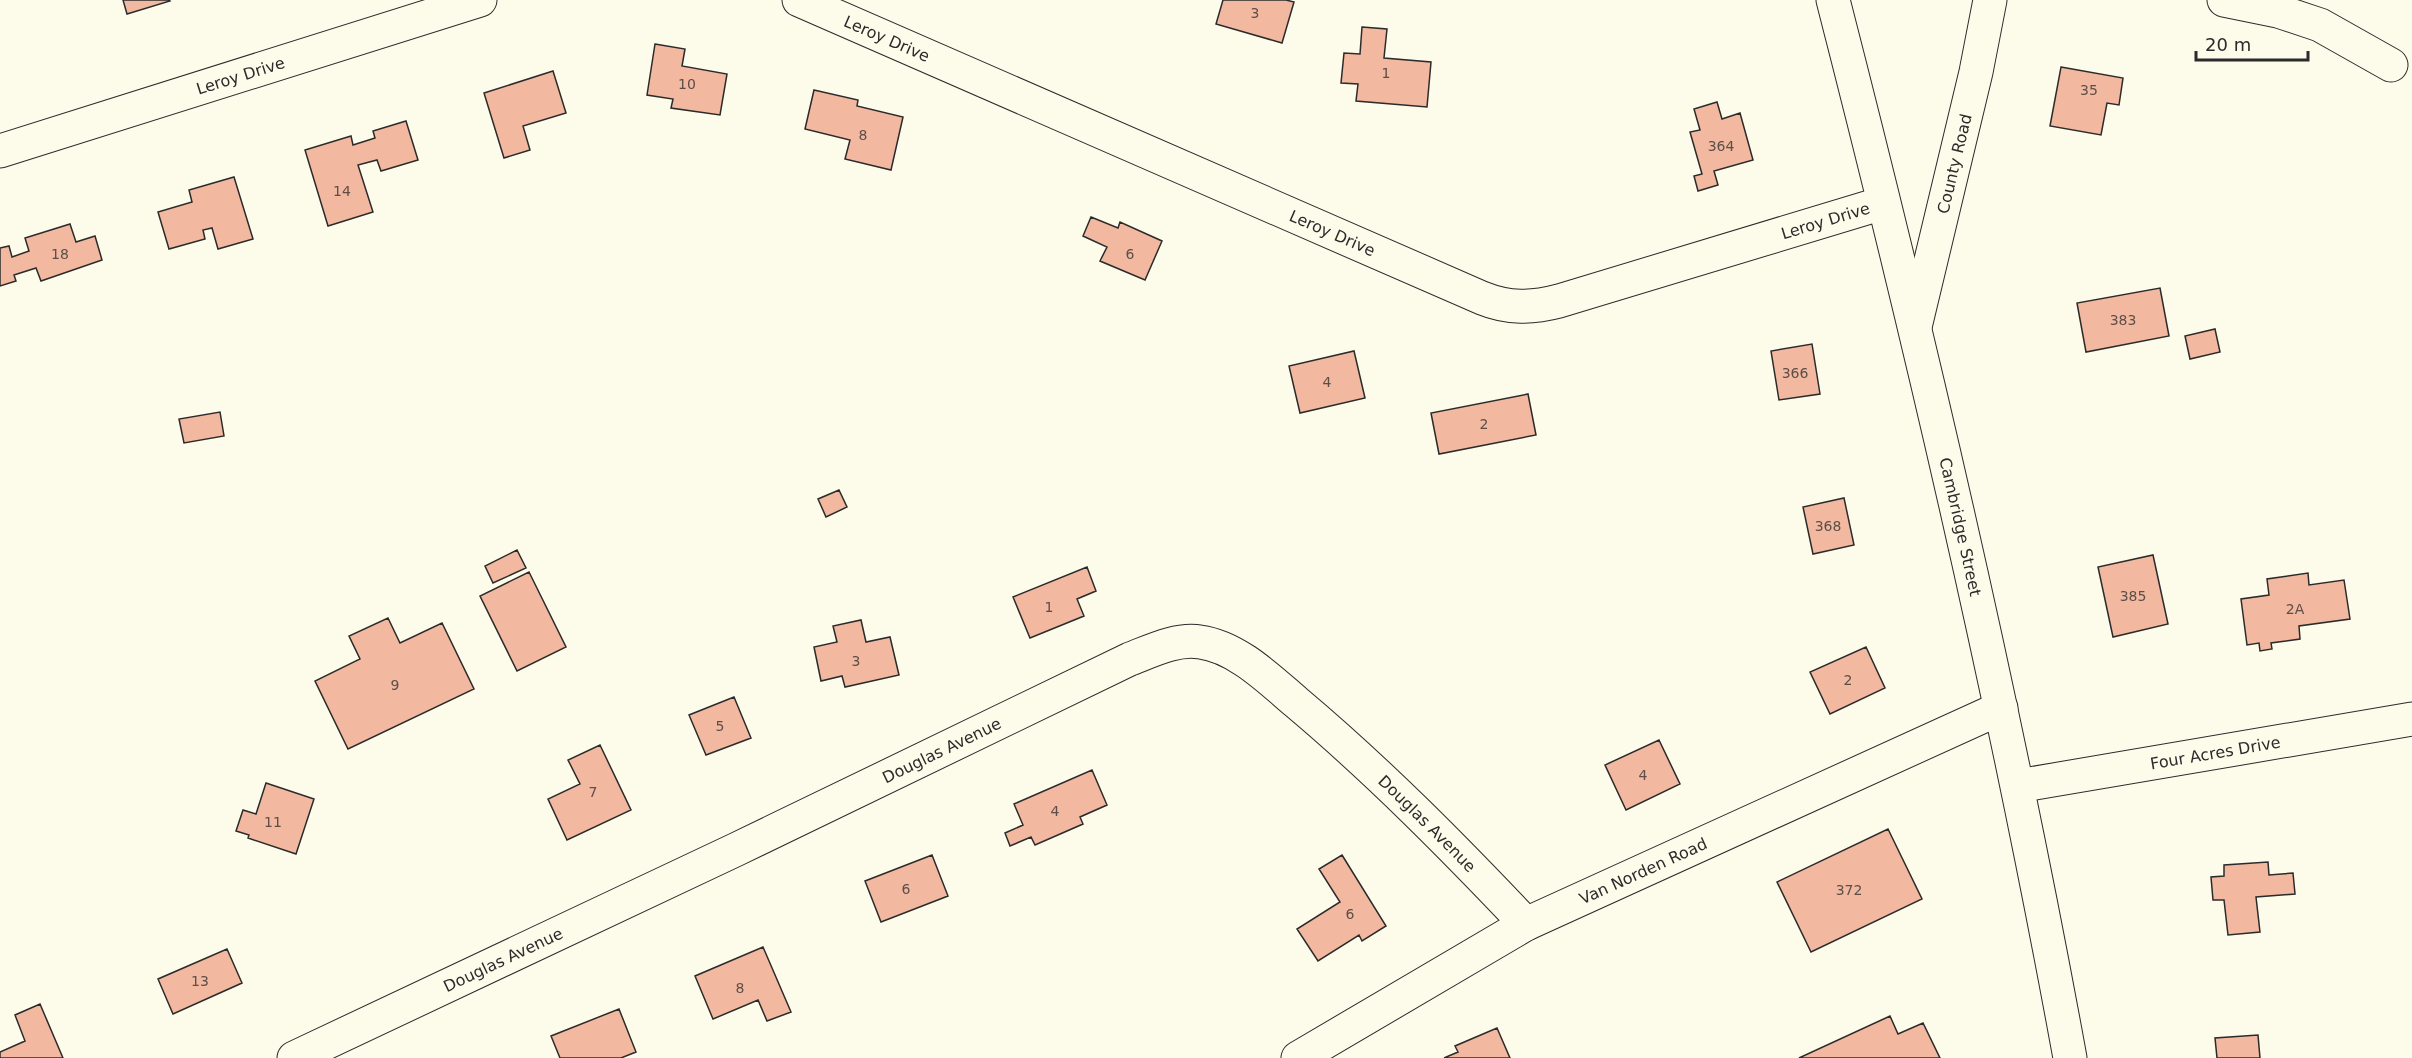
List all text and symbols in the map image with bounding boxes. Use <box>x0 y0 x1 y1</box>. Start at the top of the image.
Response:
house number: 3 <box>1251 5 1259 21</box>
street label: Leroy Drive <box>841 11 933 65</box>
scale bar <box>2196 24 2308 62</box>
text: 20 m <box>2205 34 2251 55</box>
street label: Leroy Drive <box>194 53 287 98</box>
house number: 1 <box>1382 65 1390 81</box>
house number: 10 <box>678 76 696 92</box>
house number: 35 <box>2080 82 2098 98</box>
street label: County Road <box>1933 112 1975 216</box>
house number: 8 <box>859 127 867 143</box>
house number: 364 <box>1708 138 1734 154</box>
house number: 14 <box>333 183 351 199</box>
street label: Leroy Drive <box>1779 198 1872 243</box>
street label: Leroy Drive <box>1287 206 1378 260</box>
house number: 18 <box>51 246 69 262</box>
house number: 6 <box>1126 246 1135 262</box>
house number: 383 <box>2110 312 2136 328</box>
house number: 366 <box>1782 365 1808 381</box>
house number: 4 <box>1323 374 1332 390</box>
house number: 2 <box>1480 416 1488 432</box>
street label: Cambridge Street <box>1936 456 1986 598</box>
house number: 368 <box>1815 518 1841 534</box>
house number: 385 <box>2120 588 2146 604</box>
house number: 1 <box>1045 599 1053 615</box>
house number: 2A <box>2286 601 2305 617</box>
house number: 3 <box>852 653 860 669</box>
house number: 2 <box>1844 672 1852 688</box>
house number: 9 <box>391 677 399 693</box>
street label: Douglas Avenue <box>879 713 1004 787</box>
house number: 5 <box>716 718 724 734</box>
street label: Four Acres Drive <box>2149 732 2282 773</box>
house number: 4 <box>1639 767 1648 783</box>
street label: Douglas Avenue <box>1375 771 1480 876</box>
house number: 7 <box>589 784 597 800</box>
house number: 4 <box>1051 803 1060 819</box>
house number: 11 <box>264 814 282 830</box>
street label: Van Norden Road <box>1576 834 1710 908</box>
house number: 6 <box>902 881 911 897</box>
house number: 372 <box>1836 882 1862 898</box>
house number: 6 <box>1346 906 1355 922</box>
street label: Douglas Avenue <box>440 923 566 996</box>
house number: 13 <box>191 973 209 989</box>
house number: 8 <box>736 980 744 996</box>

